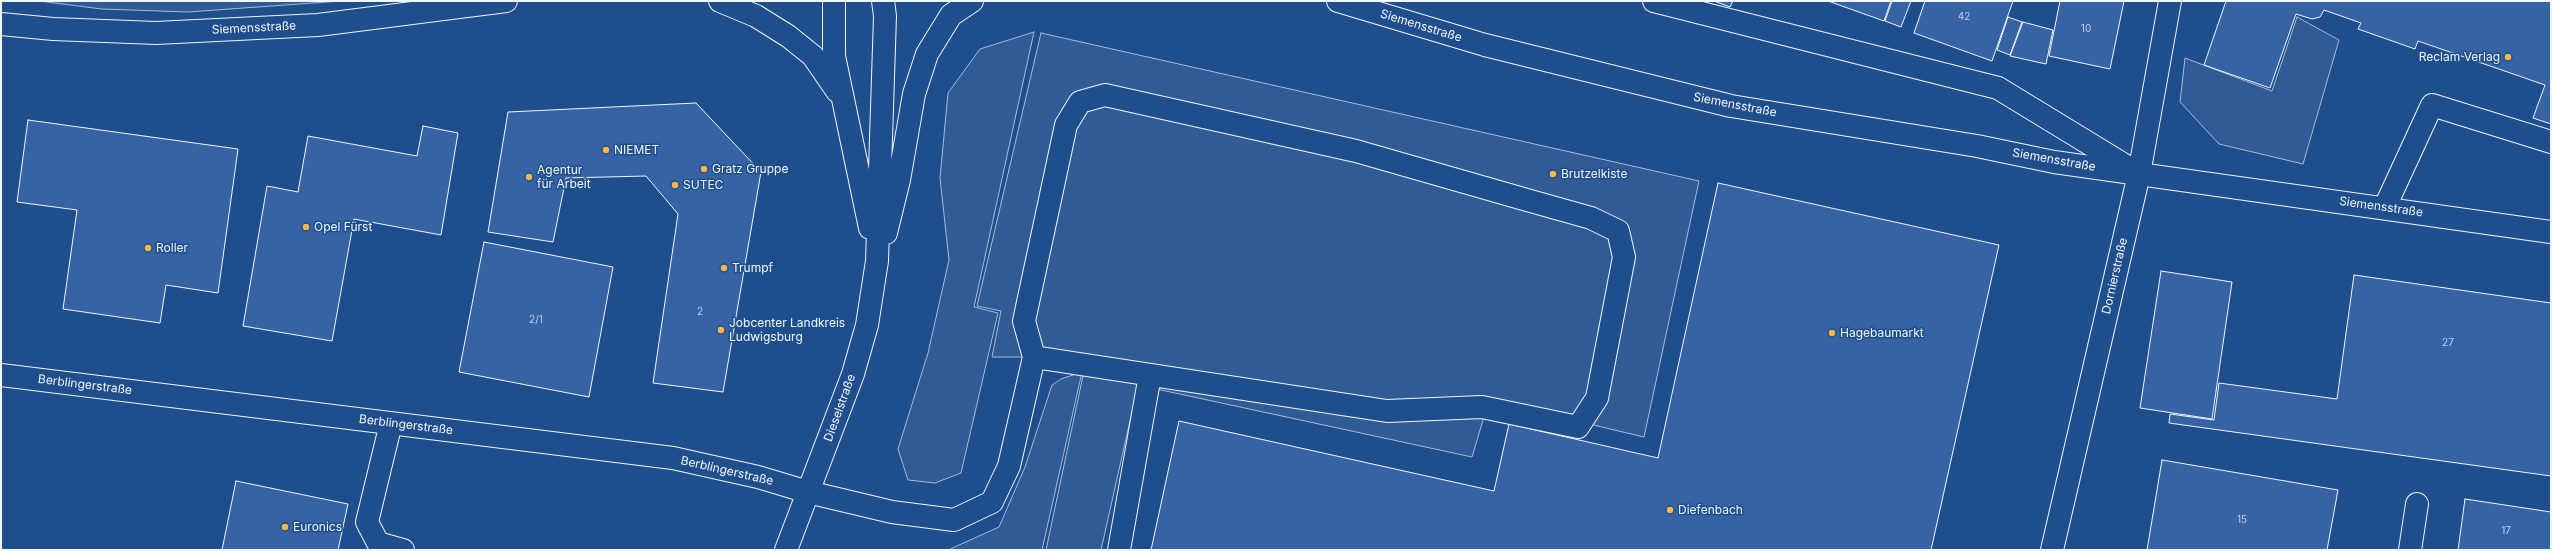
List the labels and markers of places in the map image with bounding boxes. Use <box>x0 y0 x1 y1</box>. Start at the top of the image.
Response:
place label: Reclam Verlag <box>2419 50 2500 64</box>
marker: Reclam Verlag <box>2503 52 2513 62</box>
place label: NIEMET <box>614 143 659 157</box>
marker: NIEMET <box>601 145 611 155</box>
place label: Gratz Gruppe <box>712 162 788 176</box>
place label: Agentur für Arbeit <box>537 163 591 191</box>
marker: Gratz Gruppe <box>699 164 709 174</box>
place label: Brutzelkiste <box>1561 167 1627 181</box>
marker: Brutzelkiste <box>1548 169 1558 179</box>
marker: Agentur für Arbeit <box>524 172 534 182</box>
place label: SUTEC <box>683 178 723 192</box>
marker: SUTEC <box>670 180 680 190</box>
place label: Opel Fürst <box>314 220 372 234</box>
marker: Opel Fürst <box>301 222 311 232</box>
place label: Roller <box>156 241 188 255</box>
marker: Roller <box>143 243 153 253</box>
place label: Trumpf <box>732 261 773 275</box>
marker: Trumpf <box>719 263 729 273</box>
place label: Jobcenter Landkreis Ludwigsburg <box>729 316 845 344</box>
marker: Jobcenter Landkreis Ludwigsburg <box>716 325 726 335</box>
place label: Hagebaumarkt <box>1840 326 1924 340</box>
marker: Hagebaumarkt <box>1827 328 1837 338</box>
place label: Diefenbach <box>1678 503 1743 517</box>
marker: Diefenbach <box>1665 505 1675 515</box>
place label: Euronics <box>293 520 342 534</box>
marker: Euronics <box>280 522 290 532</box>

